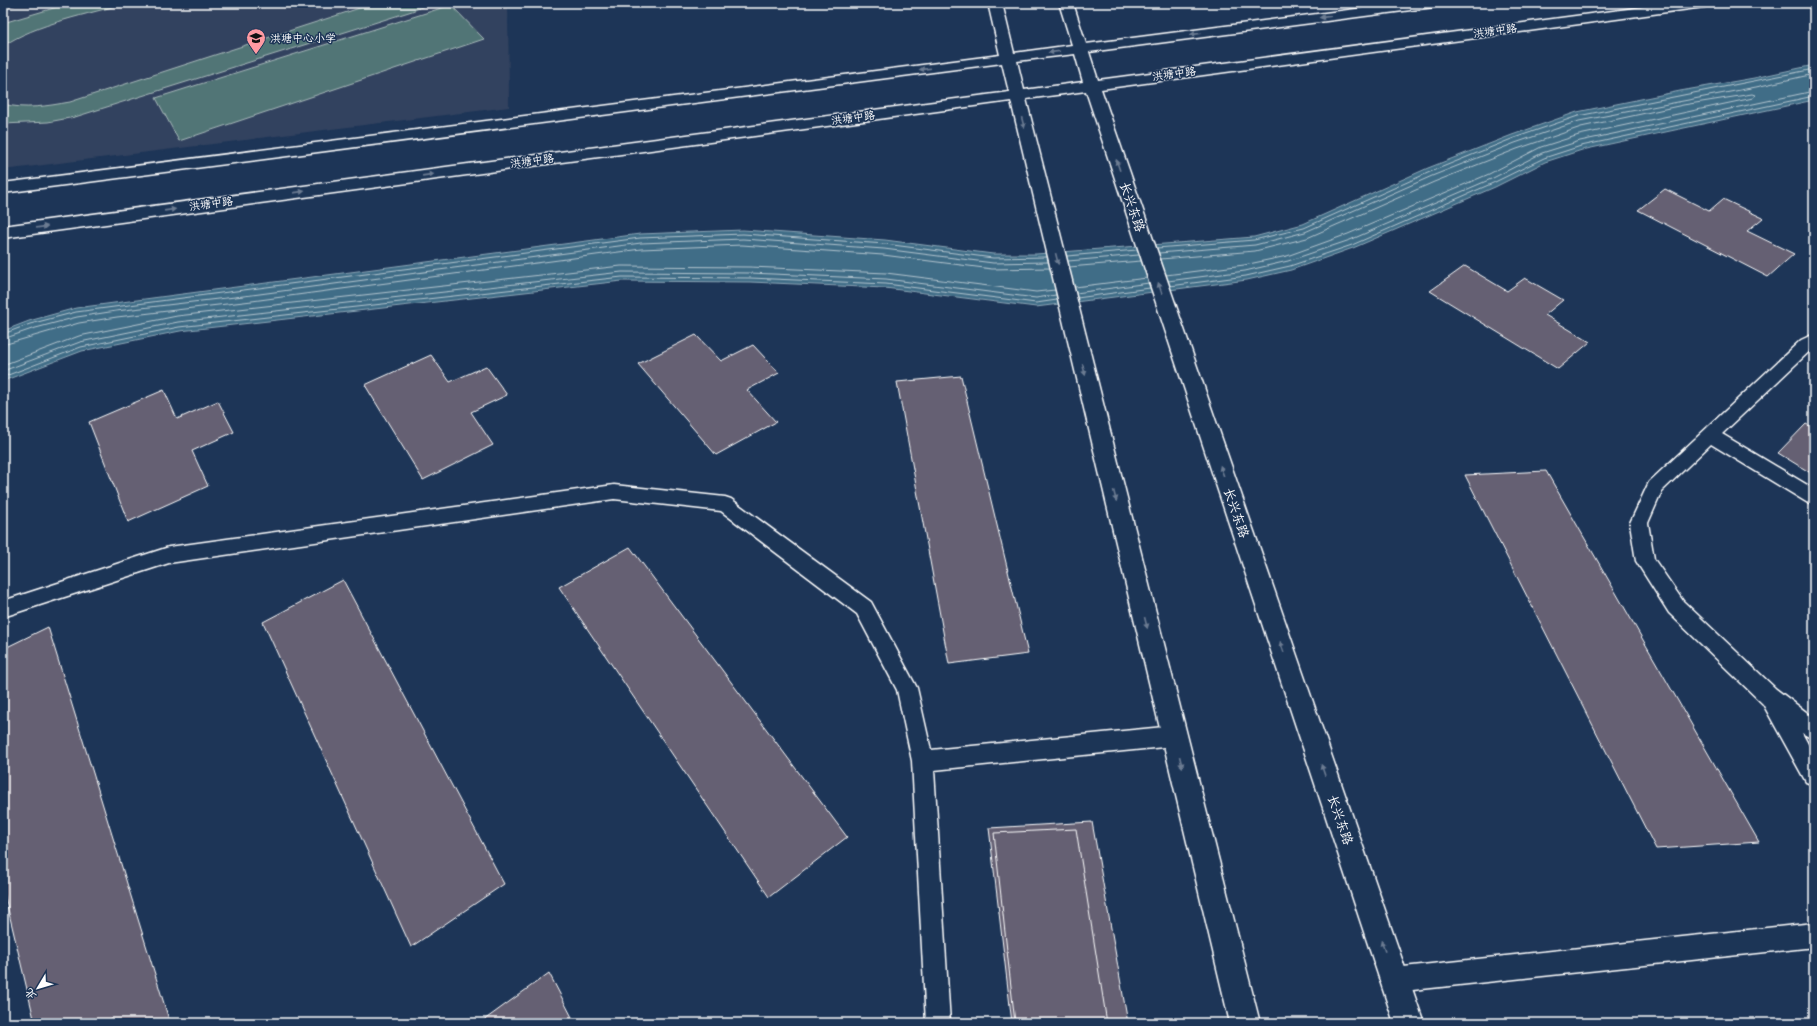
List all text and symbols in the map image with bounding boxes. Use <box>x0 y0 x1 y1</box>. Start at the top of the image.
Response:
one-way arrow <box>1319 14 1331 20</box>
street label: 洪塘中路 <box>1472 21 1518 41</box>
school or university icon: 洪塘中心小学 <box>245 27 267 55</box>
one-way arrow <box>1190 30 1203 37</box>
place label: 洪塘中心小学 <box>270 31 336 46</box>
one-way arrow <box>1048 49 1060 55</box>
street label: 洪塘中路 <box>1151 64 1197 84</box>
one-way arrow <box>919 66 931 72</box>
street label: 洪塘中路 <box>830 108 876 128</box>
one-way arrow <box>1020 117 1026 129</box>
street label: 洪塘中路 <box>509 151 555 171</box>
one-way arrow <box>1115 159 1121 171</box>
one-way arrow <box>422 172 434 178</box>
street label: 长兴东路 <box>1115 179 1149 235</box>
one-way arrow <box>293 189 305 195</box>
street label: 洪塘中路 <box>188 194 234 214</box>
one-way arrow <box>164 207 177 213</box>
one-way arrow <box>36 224 48 230</box>
one-way arrow <box>1054 254 1060 266</box>
one-way arrow <box>1157 281 1163 293</box>
one-way arrow <box>1082 364 1088 376</box>
one-way arrow <box>1219 464 1225 476</box>
street label: 长兴东路 <box>1219 485 1253 541</box>
one-way arrow <box>1113 490 1119 503</box>
one-way arrow <box>1144 616 1150 629</box>
one-way arrow <box>1278 641 1284 653</box>
one-way arrow <box>1178 757 1184 769</box>
one-way arrow <box>1320 764 1326 776</box>
street label: 长兴东路 <box>1323 792 1357 848</box>
one-way arrow <box>1380 940 1386 952</box>
north arrow <box>18 968 58 1008</box>
text: 北 <box>21 985 40 1003</box>

